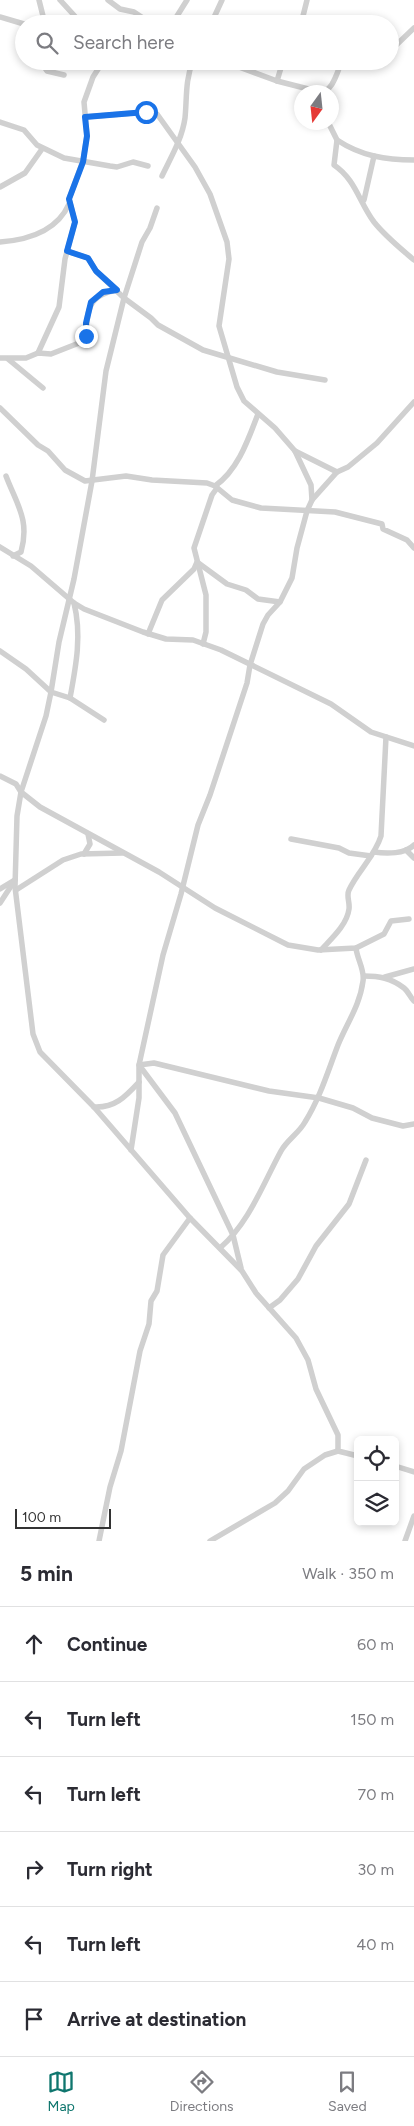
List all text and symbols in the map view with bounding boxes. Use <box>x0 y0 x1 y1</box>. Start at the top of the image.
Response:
search box <box>15 15 399 70</box>
icon: search <box>33 29 61 57</box>
text: Search here <box>73 31 175 54</box>
north arrow <box>294 85 339 130</box>
route start <box>135 101 158 124</box>
route end <box>75 325 98 348</box>
map controls <box>354 1436 399 1526</box>
button: locate <box>354 1436 399 1481</box>
button: layers <box>354 1481 399 1526</box>
scale bar <box>15 1506 111 1529</box>
text: 100 m <box>22 1509 61 1526</box>
text: 5 min <box>20 1561 73 1586</box>
text: Walk · 350 m <box>302 1564 394 1583</box>
icon: ahead <box>20 1630 48 1658</box>
text: Continue <box>67 1633 147 1656</box>
text: 60 m <box>357 1635 394 1654</box>
icon: left <box>20 1705 48 1733</box>
text: Turn left <box>67 1708 141 1731</box>
text: 150 m <box>350 1710 394 1729</box>
icon: left <box>20 1780 48 1808</box>
text: Turn left <box>67 1783 141 1806</box>
text: 70 m <box>358 1785 394 1804</box>
icon: right <box>20 1855 48 1883</box>
text: Turn right <box>67 1858 153 1881</box>
text: 30 m <box>357 1860 394 1879</box>
icon: left <box>20 1930 48 1958</box>
text: Turn left <box>67 1933 141 1956</box>
text: 40 m <box>356 1935 394 1954</box>
icon: arrive <box>20 2005 48 2033</box>
text: Arrive at destination <box>67 2008 246 2031</box>
tab: Map <box>47 2068 75 2115</box>
tab: Directions <box>170 2068 234 2115</box>
tab: Saved <box>328 2068 367 2115</box>

